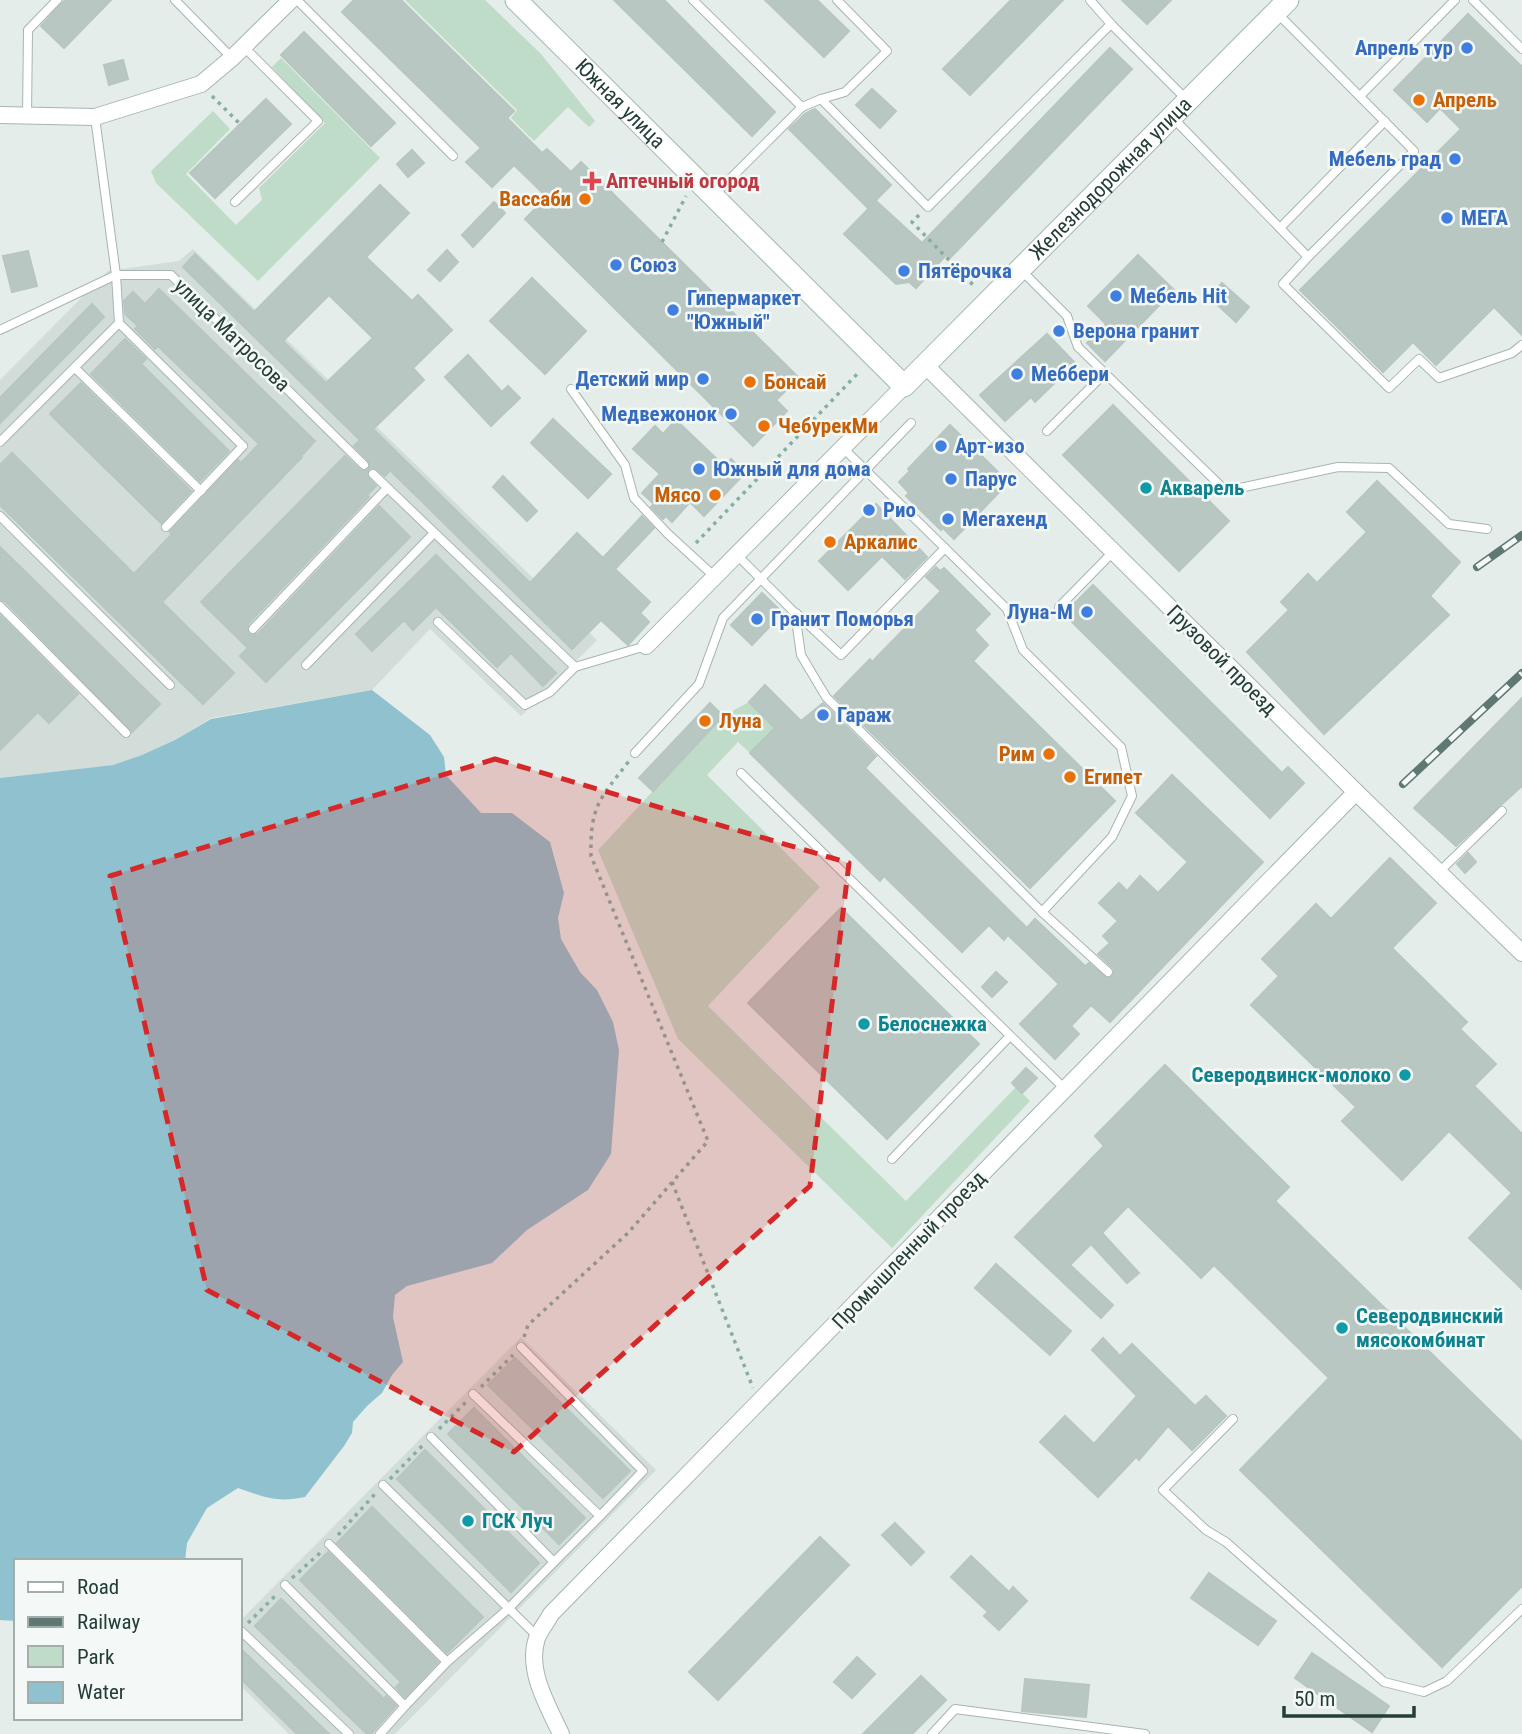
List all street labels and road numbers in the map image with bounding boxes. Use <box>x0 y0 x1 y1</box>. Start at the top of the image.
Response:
street label: Южная улица <box>570 54 670 153</box>
street label: Железнодорожная улица <box>1024 92 1196 265</box>
street label: улица Матросова <box>169 274 295 396</box>
street label: Грузовой проезд <box>1162 600 1282 720</box>
street label: Промышленный проезд <box>827 1166 991 1334</box>

